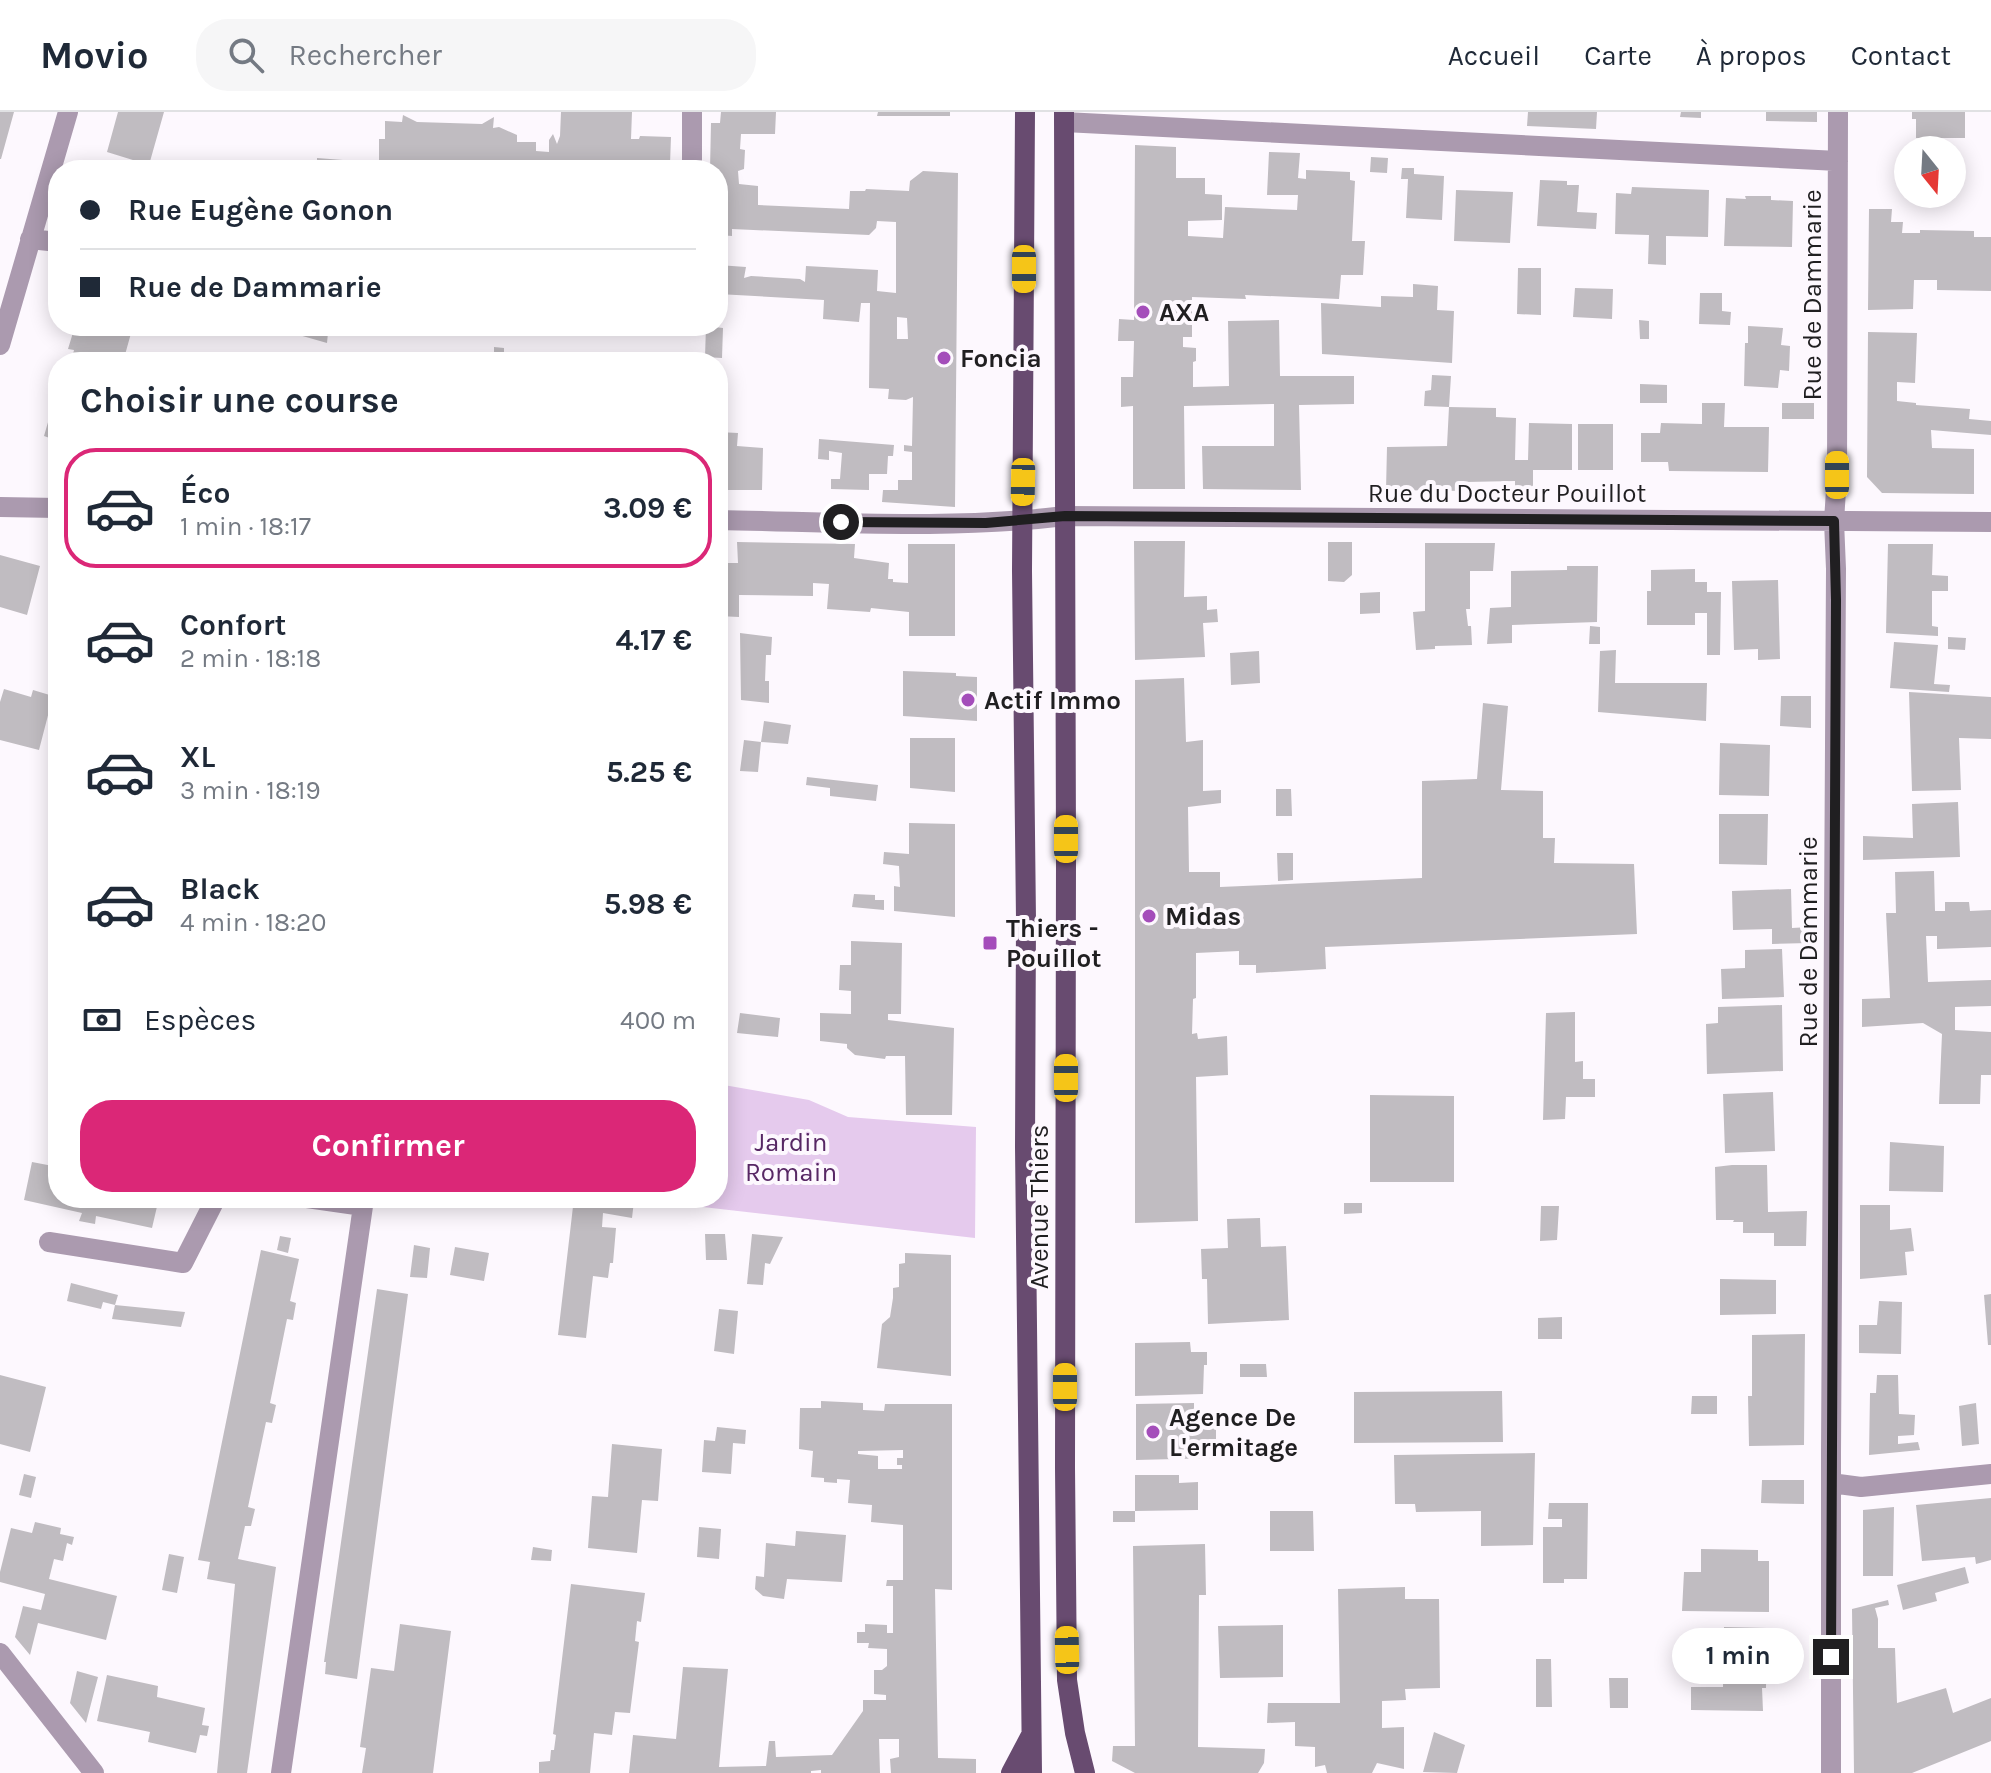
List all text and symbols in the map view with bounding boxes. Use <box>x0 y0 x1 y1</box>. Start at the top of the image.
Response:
search box <box>196 19 756 91</box>
text: Movio <box>40 33 148 78</box>
icon: search <box>224 33 268 77</box>
text: Rechercher <box>288 37 442 73</box>
text: Accueil <box>1448 39 1540 72</box>
text: Carte <box>1584 39 1652 72</box>
text: À propos <box>1696 39 1807 72</box>
text: Contact <box>1851 39 1951 72</box>
north arrow <box>1894 136 1966 208</box>
map controls <box>1894 136 1966 208</box>
street label: Rue de Dammarie <box>1797 189 1828 401</box>
text: Rue Eugène Gonon <box>128 192 393 228</box>
car <box>1012 245 1036 293</box>
text: Rue de Dammarie <box>128 269 382 305</box>
place label: AXA <box>1159 297 1209 328</box>
marker: AXA <box>1134 303 1152 321</box>
place label: Foncia <box>960 343 1042 374</box>
marker: Foncia <box>935 349 953 367</box>
text: Choisir une course <box>80 379 399 421</box>
car <box>1825 451 1849 499</box>
car <box>1011 458 1035 506</box>
icon: car <box>84 472 156 544</box>
text: Éco <box>180 475 230 511</box>
street label: Rue du Docteur Pouillot <box>1368 478 1646 509</box>
text: 3.09 € <box>603 490 692 526</box>
route start <box>823 504 859 540</box>
text: 1 min · 18:17 <box>180 511 311 542</box>
icon: car <box>84 604 156 676</box>
text: Confort <box>180 607 286 643</box>
text: 4.17 € <box>615 622 692 658</box>
text: 2 min · 18:18 <box>180 643 321 674</box>
place label: Actif Immo <box>984 685 1121 716</box>
marker: Actif Immo <box>959 691 977 709</box>
icon: car <box>84 736 156 808</box>
text: XL <box>180 739 215 775</box>
text: 5.25 € <box>606 754 692 790</box>
text: 3 min · 18:19 <box>180 775 321 806</box>
car <box>1054 815 1078 863</box>
street label: Rue de Dammarie <box>1793 836 1824 1048</box>
icon: car <box>84 868 156 940</box>
text: Black <box>180 871 260 907</box>
text: 5.98 € <box>604 886 692 922</box>
place label: Midas <box>1165 901 1241 932</box>
text: 4 min · 18:20 <box>180 907 327 938</box>
marker: Midas <box>1140 907 1158 925</box>
place label: Thiers - Pouillot <box>1006 913 1101 974</box>
marker: Thiers - Pouillot <box>981 934 999 952</box>
icon: cash <box>80 998 124 1042</box>
text: Espèces <box>144 1002 256 1038</box>
text: 400 m <box>620 1005 696 1036</box>
car <box>1054 1054 1078 1102</box>
button: Confirmer <box>80 1100 696 1192</box>
street label: Avenue Thiers <box>1024 1125 1055 1289</box>
park label: Jardin Romain <box>745 1127 837 1188</box>
car <box>1053 1363 1077 1411</box>
place label: Agence De L'ermitage <box>1169 1402 1298 1463</box>
marker: Agence De L'ermitage <box>1144 1423 1162 1441</box>
car <box>1055 1626 1079 1674</box>
callout: 1 min <box>1671 1629 1803 1685</box>
route end <box>1813 1639 1849 1675</box>
text: 1 min <box>1705 1640 1771 1671</box>

